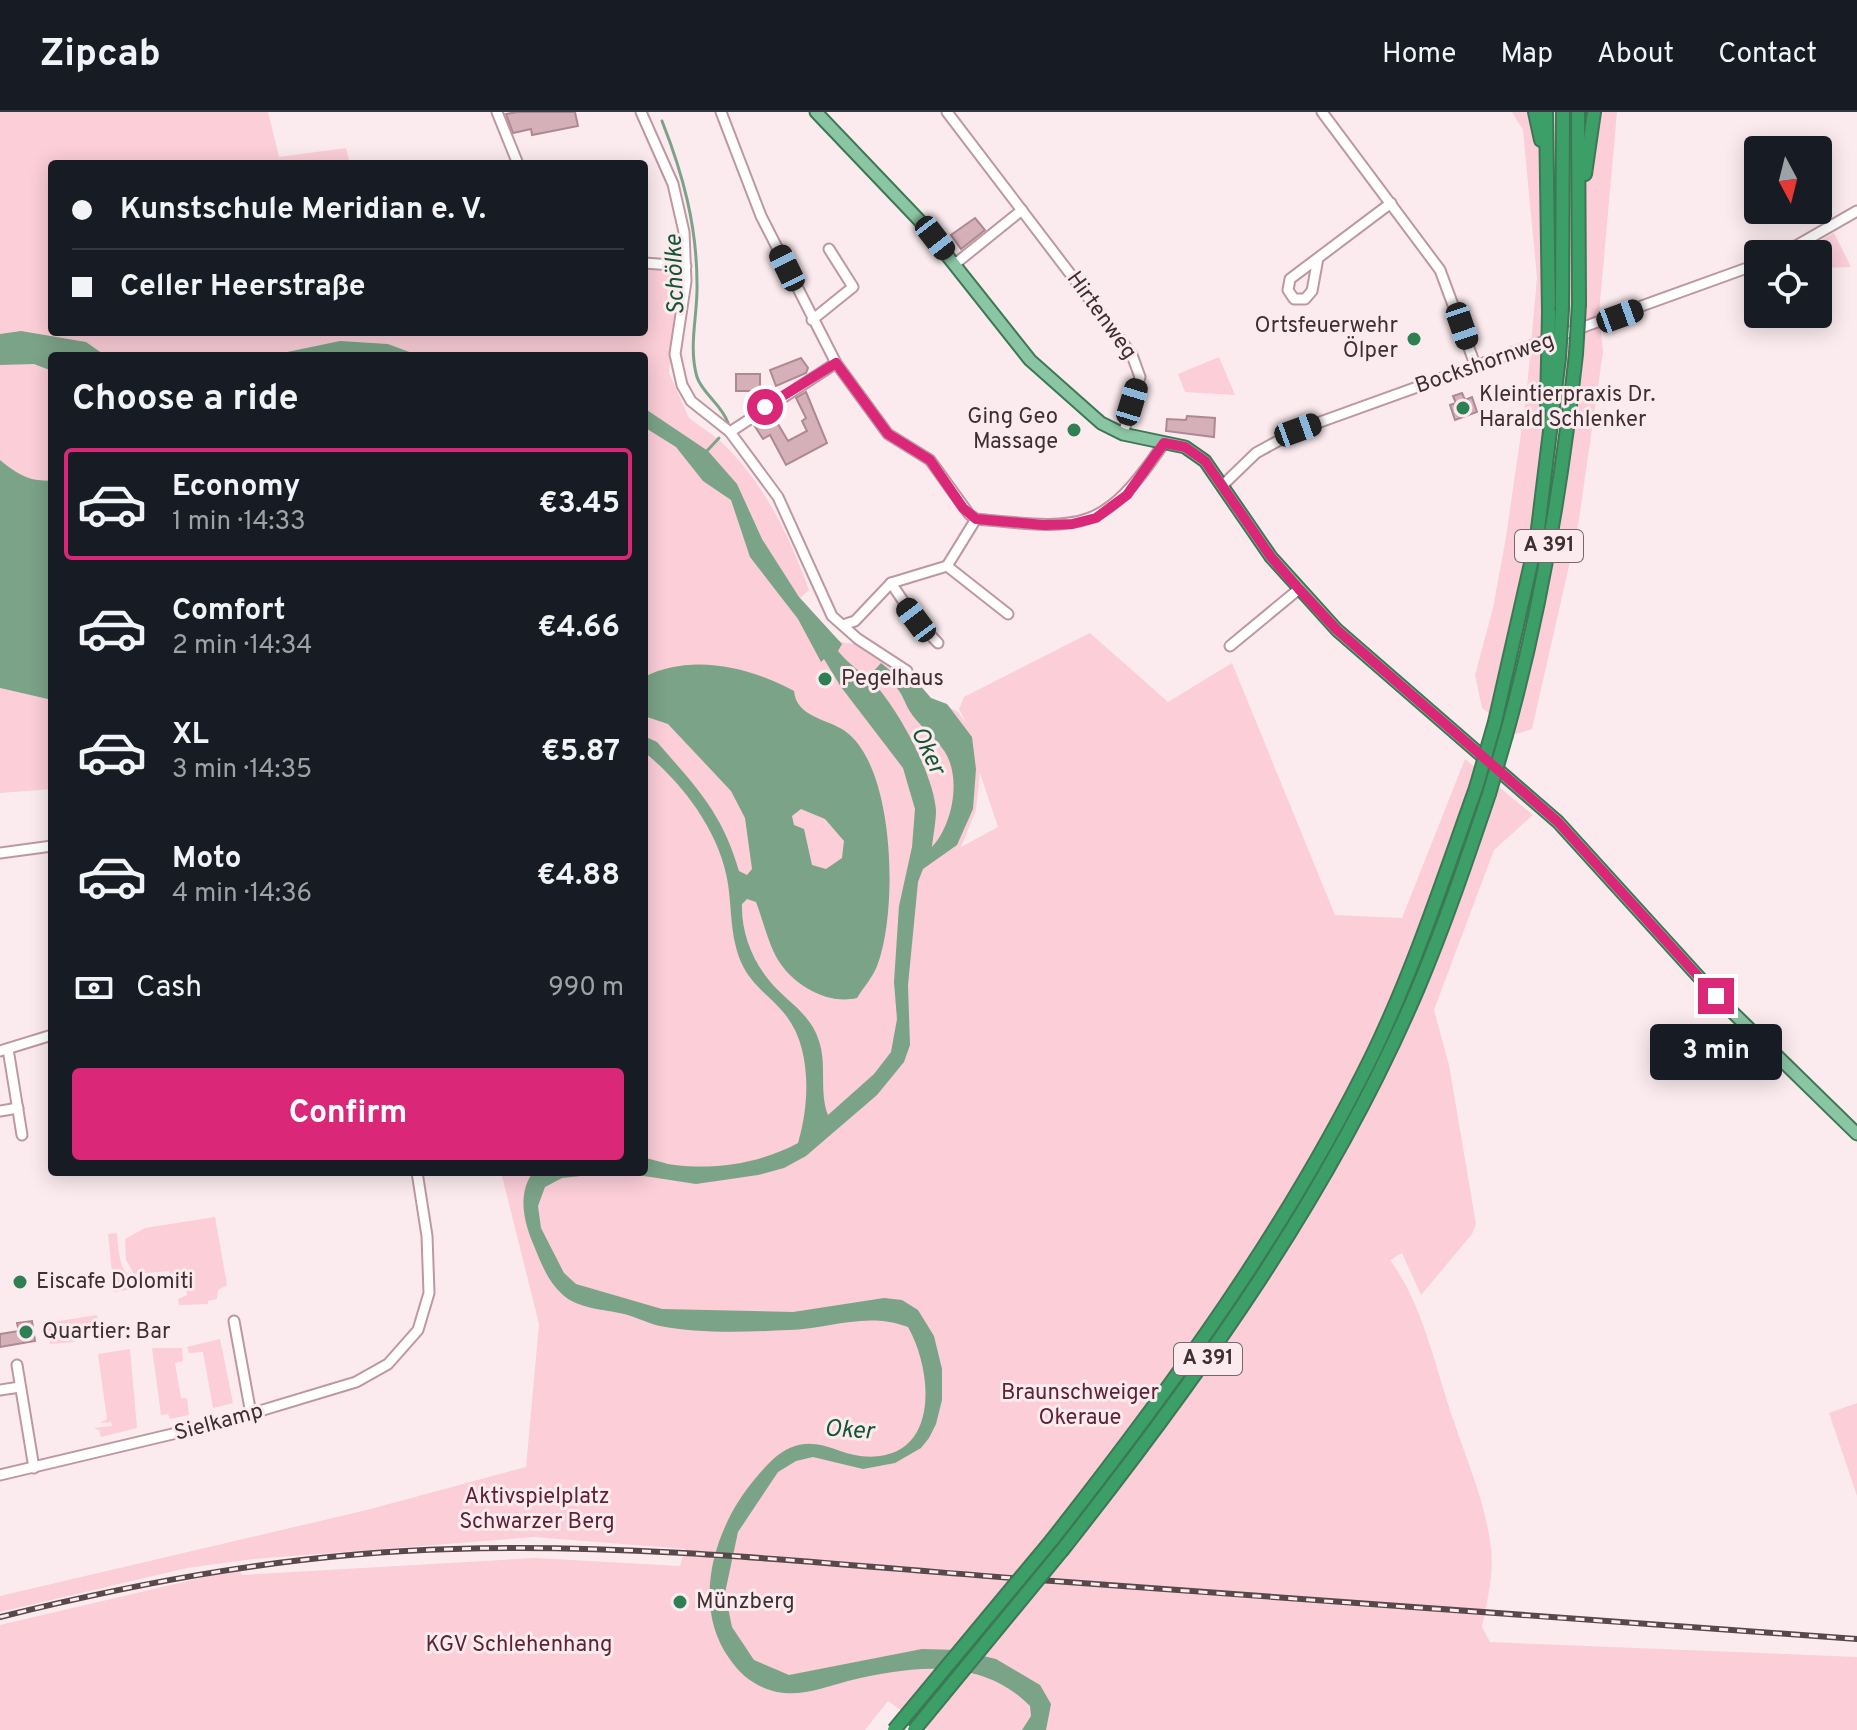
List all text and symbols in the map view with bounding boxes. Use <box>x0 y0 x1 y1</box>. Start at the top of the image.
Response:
text: Zipcab <box>40 31 161 80</box>
text: Home <box>1382 37 1456 73</box>
text: Map <box>1500 37 1553 73</box>
text: About <box>1597 37 1674 73</box>
text: Contact <box>1718 37 1817 73</box>
north arrow <box>1744 136 1832 224</box>
map controls <box>1744 136 1832 328</box>
text: Kunstschule Meridian e. V. <box>120 192 486 229</box>
car <box>911 212 959 264</box>
water label: Schölke <box>660 234 692 316</box>
button: locate <box>1744 240 1832 328</box>
car <box>766 241 808 295</box>
street label: Hirtenweg <box>1060 267 1142 365</box>
text: Celler Heerstraße <box>120 269 365 306</box>
car <box>1593 297 1647 335</box>
car <box>1443 299 1481 353</box>
place label: Ortsfeuerwehr Ölper <box>1255 313 1398 365</box>
street label: Bockshornweg <box>1412 328 1558 400</box>
marker: Ortsfeuerwehr Ölper <box>1405 330 1423 348</box>
car <box>1114 376 1150 428</box>
text: Choose a ride <box>72 377 298 423</box>
place label: Kleintierpraxis Dr. Harald Schlenker <box>1479 382 1655 434</box>
route start <box>747 389 783 425</box>
marker: Kleintierpraxis Dr. Harald Schlenker <box>1454 399 1472 417</box>
place label: Ging Geo Massage <box>967 404 1058 456</box>
car <box>1271 411 1325 449</box>
marker: Ging Geo Massage <box>1065 421 1083 439</box>
icon: car <box>76 468 148 540</box>
text: Economy <box>172 469 300 506</box>
text: €3.45 <box>539 486 620 523</box>
text: 1 min · 14:33 <box>172 506 306 539</box>
road number: A 391 <box>1515 530 1583 562</box>
icon: car <box>76 592 148 664</box>
text: Comfort <box>172 593 285 630</box>
car <box>892 594 940 646</box>
text: €4.66 <box>538 610 620 647</box>
text: 2 min · 14:34 <box>172 630 312 663</box>
place label: Pegelhaus <box>841 666 944 693</box>
marker: Pegelhaus <box>816 670 834 688</box>
icon: car <box>76 716 148 788</box>
text: XL <box>172 717 209 754</box>
water label: Oker <box>903 722 952 781</box>
text: €5.87 <box>541 734 620 771</box>
text: 3 min · 14:35 <box>172 754 312 787</box>
icon: car <box>76 840 148 912</box>
text: Moto <box>172 841 242 878</box>
text: €4.88 <box>537 858 620 895</box>
text: 4 min · 14:36 <box>172 878 312 911</box>
icon: cash <box>72 966 116 1010</box>
text: Cash <box>136 970 202 1007</box>
text: 990 m <box>548 972 624 1005</box>
route end <box>1698 978 1734 1014</box>
callout: 3 min <box>1650 1024 1782 1080</box>
text: 3 min <box>1682 1035 1750 1068</box>
button: Confirm <box>72 1068 624 1160</box>
place label: Eiscafe Dolomiti <box>36 1269 194 1296</box>
marker: Eiscafe Dolomiti <box>11 1273 29 1291</box>
place label: Quartier: Bar <box>42 1319 171 1346</box>
marker: Quartier: Bar <box>17 1323 35 1341</box>
road number: A 391 <box>1174 1343 1242 1375</box>
park label: Braunschweiger Okeraue <box>1001 1380 1160 1432</box>
street label: Sielkamp <box>172 1398 266 1448</box>
water label: Oker <box>823 1414 877 1448</box>
park label: Aktivspielplatz Schwarzer Berg <box>459 1484 615 1536</box>
place label: Münzberg <box>696 1589 795 1616</box>
marker: Münzberg <box>671 1593 689 1611</box>
park label: KGV Schlehenhang <box>425 1632 613 1659</box>

